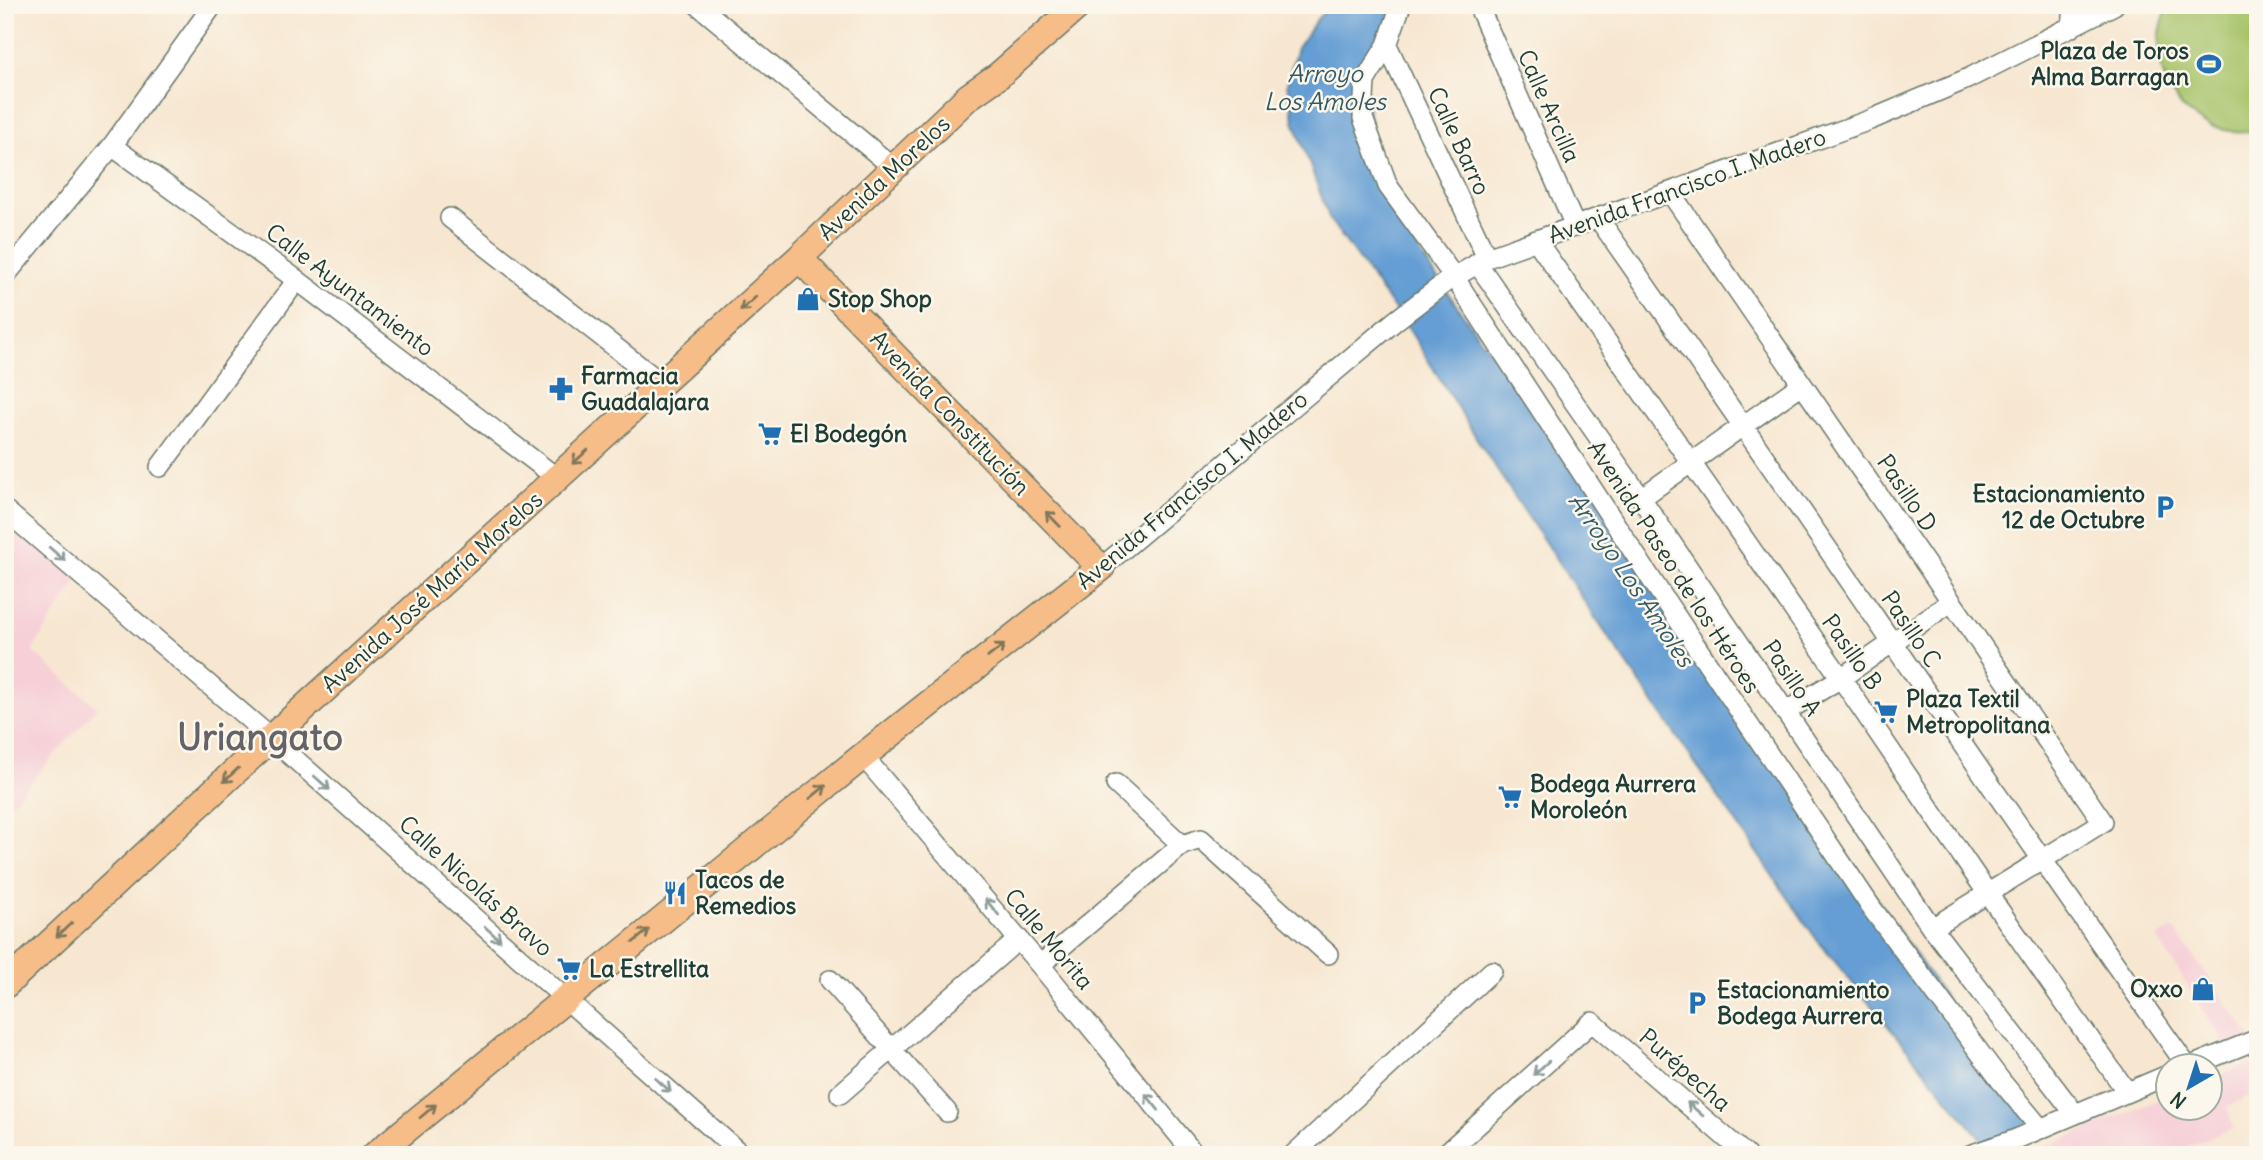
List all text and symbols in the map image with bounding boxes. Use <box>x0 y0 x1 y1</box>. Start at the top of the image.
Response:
place label: Plaza de Toros Alma Barragan <box>2031 36 2189 91</box>
street label: Calle Arcilla <box>1512 45 1587 167</box>
sports icon: Plaza de Toros Alma Barragan <box>2195 50 2223 78</box>
water label: Arroyo Los Amoles <box>1264 58 1387 116</box>
street label: Calle Barro <box>1422 82 1497 199</box>
street label: Avenida Morelos <box>812 109 956 246</box>
street label: Avenida Francisco I. Madero <box>1544 122 1830 249</box>
street label: Calle Ayuntamiento <box>261 217 440 362</box>
place label: Stop Shop <box>828 284 932 313</box>
shop icon: Stop Shop <box>794 285 822 313</box>
one-way arrow <box>739 296 757 312</box>
street label: Avenida Constitución <box>864 324 1036 501</box>
place label: Farmacia Guadalajara <box>581 361 709 416</box>
pharmacy icon: Farmacia Guadalajara <box>547 375 575 403</box>
street label: Avenida Francisco I. Madero <box>1070 384 1313 595</box>
place label: El Bodegón <box>790 419 907 448</box>
supermarket icon: El Bodegón <box>756 420 784 448</box>
street label: Avenida Paseo de los Héroes <box>1582 435 1767 699</box>
one-way arrow <box>571 449 589 465</box>
street label: Pasillo D <box>1871 449 1944 537</box>
place label: Estacionamiento 12 de Octubre <box>1972 479 2145 534</box>
street label: Avenida José María Morelos <box>315 485 548 699</box>
water label: Arroyo Los Amoles <box>1563 487 1702 673</box>
parking icon: Estacionamiento 12 de Octubre <box>2151 493 2179 521</box>
one-way arrow <box>1045 511 1062 528</box>
one-way arrow <box>48 546 66 562</box>
street label: Pasillo C <box>1875 585 1947 672</box>
street label: Pasillo B <box>1816 608 1889 695</box>
street label: Pasillo A <box>1756 634 1828 721</box>
one-way arrow <box>986 643 1005 658</box>
place label: Plaza Textil Metropolitana <box>1906 684 2050 739</box>
supermarket icon: Plaza Textil Metropolitana <box>1872 698 1900 726</box>
district label: Uriangato <box>177 714 343 760</box>
one-way arrow <box>223 767 240 784</box>
place label: Bodega Aurrera Moroleón <box>1530 769 1696 824</box>
one-way arrow <box>313 775 331 791</box>
supermarket icon: Bodega Aurrera Moroleón <box>1496 783 1524 811</box>
one-way arrow <box>809 785 827 800</box>
street label: Calle Nicolás Bravo <box>393 809 559 962</box>
place label: Tacos de Remedios <box>695 865 796 920</box>
restaurant icon: Tacos de Remedios <box>661 879 689 907</box>
street label: Calle Morita <box>999 882 1100 995</box>
one-way arrow <box>984 899 1000 917</box>
one-way arrow <box>56 922 73 939</box>
one-way arrow <box>483 926 501 942</box>
one-way arrow <box>632 928 650 943</box>
place label: La Estrellita <box>589 954 709 983</box>
supermarket icon: La Estrellita <box>555 955 583 983</box>
place label: Oxxo <box>2130 974 2183 1003</box>
place label: Estacionamiento Bodega Aurrera <box>1717 975 1890 1030</box>
shop icon: Oxxo <box>2189 975 2217 1003</box>
parking icon: Estacionamiento Bodega Aurrera <box>1683 989 1711 1017</box>
street label: Purépecha <box>1634 1022 1737 1117</box>
north arrow <box>2154 1052 2224 1122</box>
one-way arrow <box>1532 1060 1550 1076</box>
one-way arrow <box>654 1077 672 1093</box>
text: N <box>2166 1087 2191 1114</box>
one-way arrow <box>1144 1093 1160 1111</box>
one-way arrow <box>1686 1101 1704 1117</box>
one-way arrow <box>418 1103 436 1119</box>

